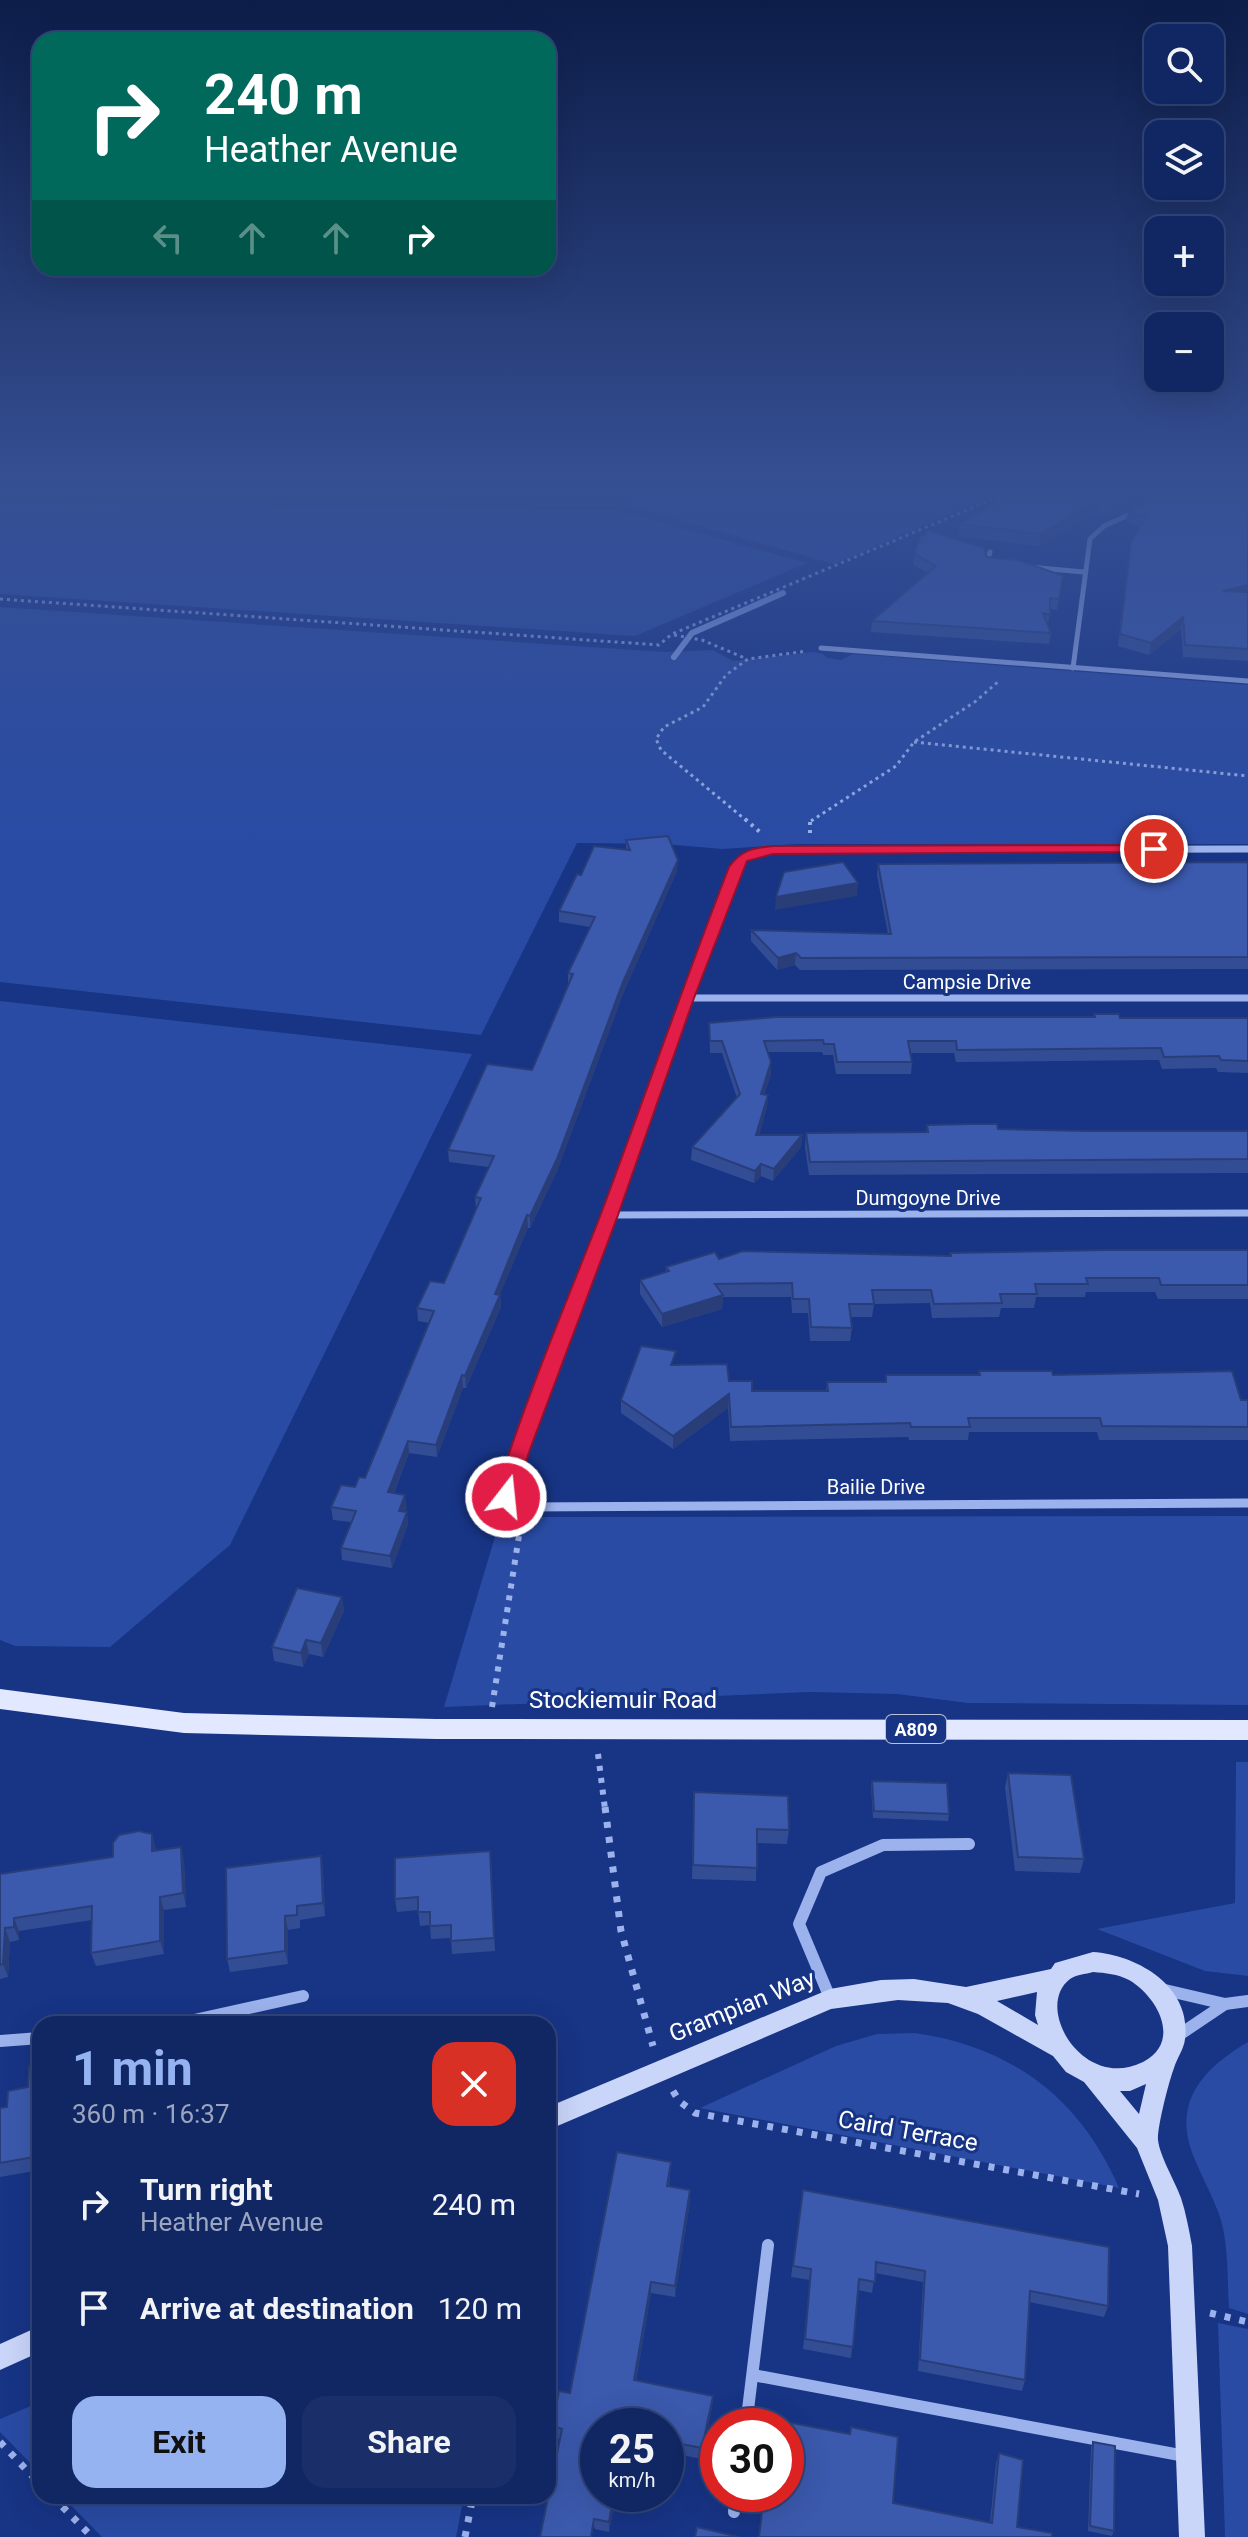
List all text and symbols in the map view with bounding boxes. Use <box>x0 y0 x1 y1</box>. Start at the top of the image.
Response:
map controls <box>1144 24 1224 392</box>
button: search <box>1144 24 1224 104</box>
text: 240 m <box>204 62 363 128</box>
icon: right <box>72 64 176 168</box>
button: layers <box>1144 120 1224 200</box>
text: Heather Avenue <box>204 129 458 171</box>
icon: left <box>146 216 190 260</box>
icon: ahead <box>230 216 274 260</box>
icon: ahead <box>314 216 358 260</box>
icon: right <box>398 216 442 260</box>
button: + <box>1144 216 1224 296</box>
button: − <box>1144 312 1224 392</box>
pin <box>1120 815 1188 883</box>
icon: arrive <box>1132 827 1176 871</box>
street label: Campsie Drive <box>903 970 1031 994</box>
street label: Dumgoyne Drive <box>855 1186 1001 1210</box>
position arrow <box>464 1455 548 1539</box>
street label: Bailie Drive <box>827 1475 925 1499</box>
street label: Stockiemuir Road <box>529 1686 717 1714</box>
road number: A809 <box>886 1715 946 1743</box>
street label: Grampian Way <box>665 1964 820 2048</box>
text: 1 min <box>72 2040 193 2097</box>
button: close <box>432 2042 516 2126</box>
text: 360 m · 16:37 <box>72 2099 230 2129</box>
street label: Caird Terrace <box>836 2105 980 2157</box>
text: Turn right <box>140 2172 273 2207</box>
icon: right <box>72 2182 116 2226</box>
text: 240 m <box>432 2187 516 2222</box>
text: Heather Avenue <box>140 2207 323 2237</box>
icon: arrive <box>72 2286 116 2330</box>
text: Arrive at destination <box>140 2291 414 2326</box>
text: 120 m <box>438 2291 522 2326</box>
button: Exit <box>72 2396 286 2488</box>
button: Share <box>302 2396 516 2488</box>
speed limit sign: 30 <box>700 2408 804 2512</box>
text: 25 <box>609 2426 655 2473</box>
text: km/h <box>609 2468 655 2492</box>

